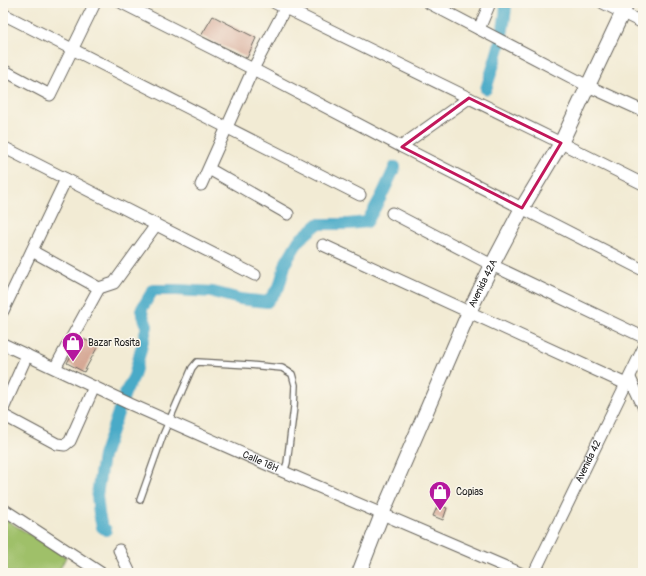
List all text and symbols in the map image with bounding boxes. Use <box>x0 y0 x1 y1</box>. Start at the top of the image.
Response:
street label: Avenida 42A <box>466 257 500 310</box>
shop icon: Bazar Rosita <box>60 330 86 363</box>
place label: Bazar Rosita <box>88 337 140 349</box>
street label: Avenida 42 <box>573 438 604 485</box>
street label: Calle 18H <box>241 448 280 475</box>
shop icon: Copias <box>427 479 453 512</box>
place label: Copias <box>456 486 484 498</box>

